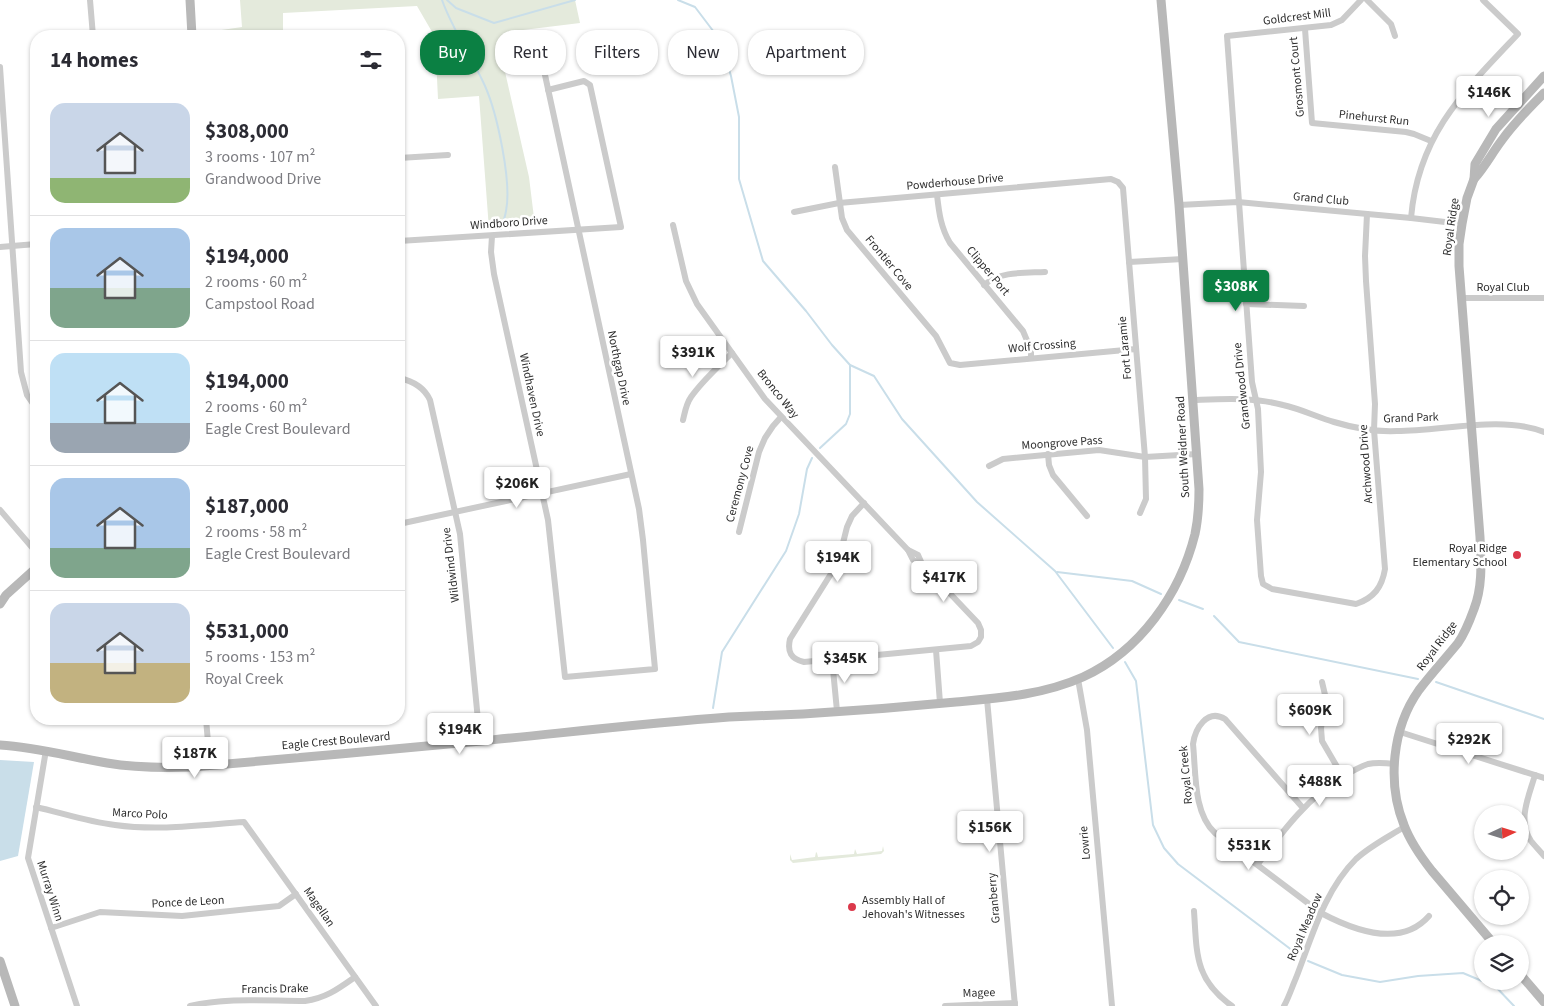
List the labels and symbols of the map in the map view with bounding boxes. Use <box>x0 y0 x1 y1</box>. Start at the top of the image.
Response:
street label: Goldcrest Mill <box>1262 4 1332 30</box>
street label: Grosmont Court <box>1285 36 1309 118</box>
pin: $146K <box>1454 76 1524 118</box>
street label: Pinehurst Run <box>1338 106 1410 130</box>
street label: Powderhouse Drive <box>906 169 1004 195</box>
street label: Grand Club <box>1292 188 1350 210</box>
street label: Royal Ridge <box>1439 197 1463 257</box>
street label: Windboro Drive <box>470 212 548 234</box>
street label: Frontier Cove <box>861 232 917 294</box>
street label: Clipper Port <box>962 243 1014 299</box>
pin: $308K <box>1201 270 1271 312</box>
street label: Royal Club <box>1476 279 1530 296</box>
street label: Fort Laramie <box>1114 316 1136 380</box>
street label: Northgap Drive <box>603 329 635 407</box>
street label: Wolf Crossing <box>1007 335 1077 357</box>
pin: $391K <box>658 336 728 378</box>
street label: Grandwood Drive <box>1229 342 1255 430</box>
street label: Windhaven Drive <box>515 352 549 438</box>
street label: Bronco Way <box>753 366 803 423</box>
street label: South Weidner Road <box>1172 395 1194 499</box>
street label: Grand Park <box>1383 409 1439 427</box>
street label: Archwood Drive <box>1355 424 1377 504</box>
street label: Moongrove Pass <box>1021 432 1103 454</box>
street label: Ceremony Cove <box>722 444 758 524</box>
pin: $206K <box>482 466 552 509</box>
street label: Wildwind Drive <box>438 527 464 603</box>
pin: $194K <box>803 540 873 583</box>
place label: Royal Ridge Elementary School <box>1412 540 1507 571</box>
marker: Royal Ridge Elementary School <box>1511 549 1523 561</box>
pin: $417K <box>909 560 979 603</box>
street label: Royal Ridge <box>1413 618 1461 674</box>
pin: $345K <box>810 642 880 684</box>
pin: $609K <box>1275 694 1345 736</box>
pin: $194K <box>425 712 495 755</box>
pin: $292K <box>1434 722 1504 765</box>
street label: Eagle Crest Boulevard <box>281 728 391 754</box>
pin: $187K <box>160 736 230 779</box>
street label: Royal Creek <box>1175 745 1197 805</box>
pin: $488K <box>1285 764 1355 807</box>
street label: Marco Polo <box>112 804 168 824</box>
north arrow <box>1474 805 1529 860</box>
pin: $156K <box>955 810 1025 853</box>
street label: Lowrie <box>1075 825 1095 861</box>
pin: $531K <box>1214 828 1284 871</box>
street label: Murray Winn <box>32 858 68 924</box>
street label: Granberry <box>983 872 1005 924</box>
street label: Magellan <box>299 884 339 930</box>
street label: Royal Meadow <box>1283 890 1327 964</box>
street label: Ponce de Leon <box>151 892 225 912</box>
place label: Assembly Hall of Jehovah's Witnesses <box>862 892 965 923</box>
marker: Assembly Hall of Jehovah's Witnesses <box>846 901 858 913</box>
street label: Francis Drake <box>241 980 309 998</box>
street label: Magee <box>962 984 996 1002</box>

